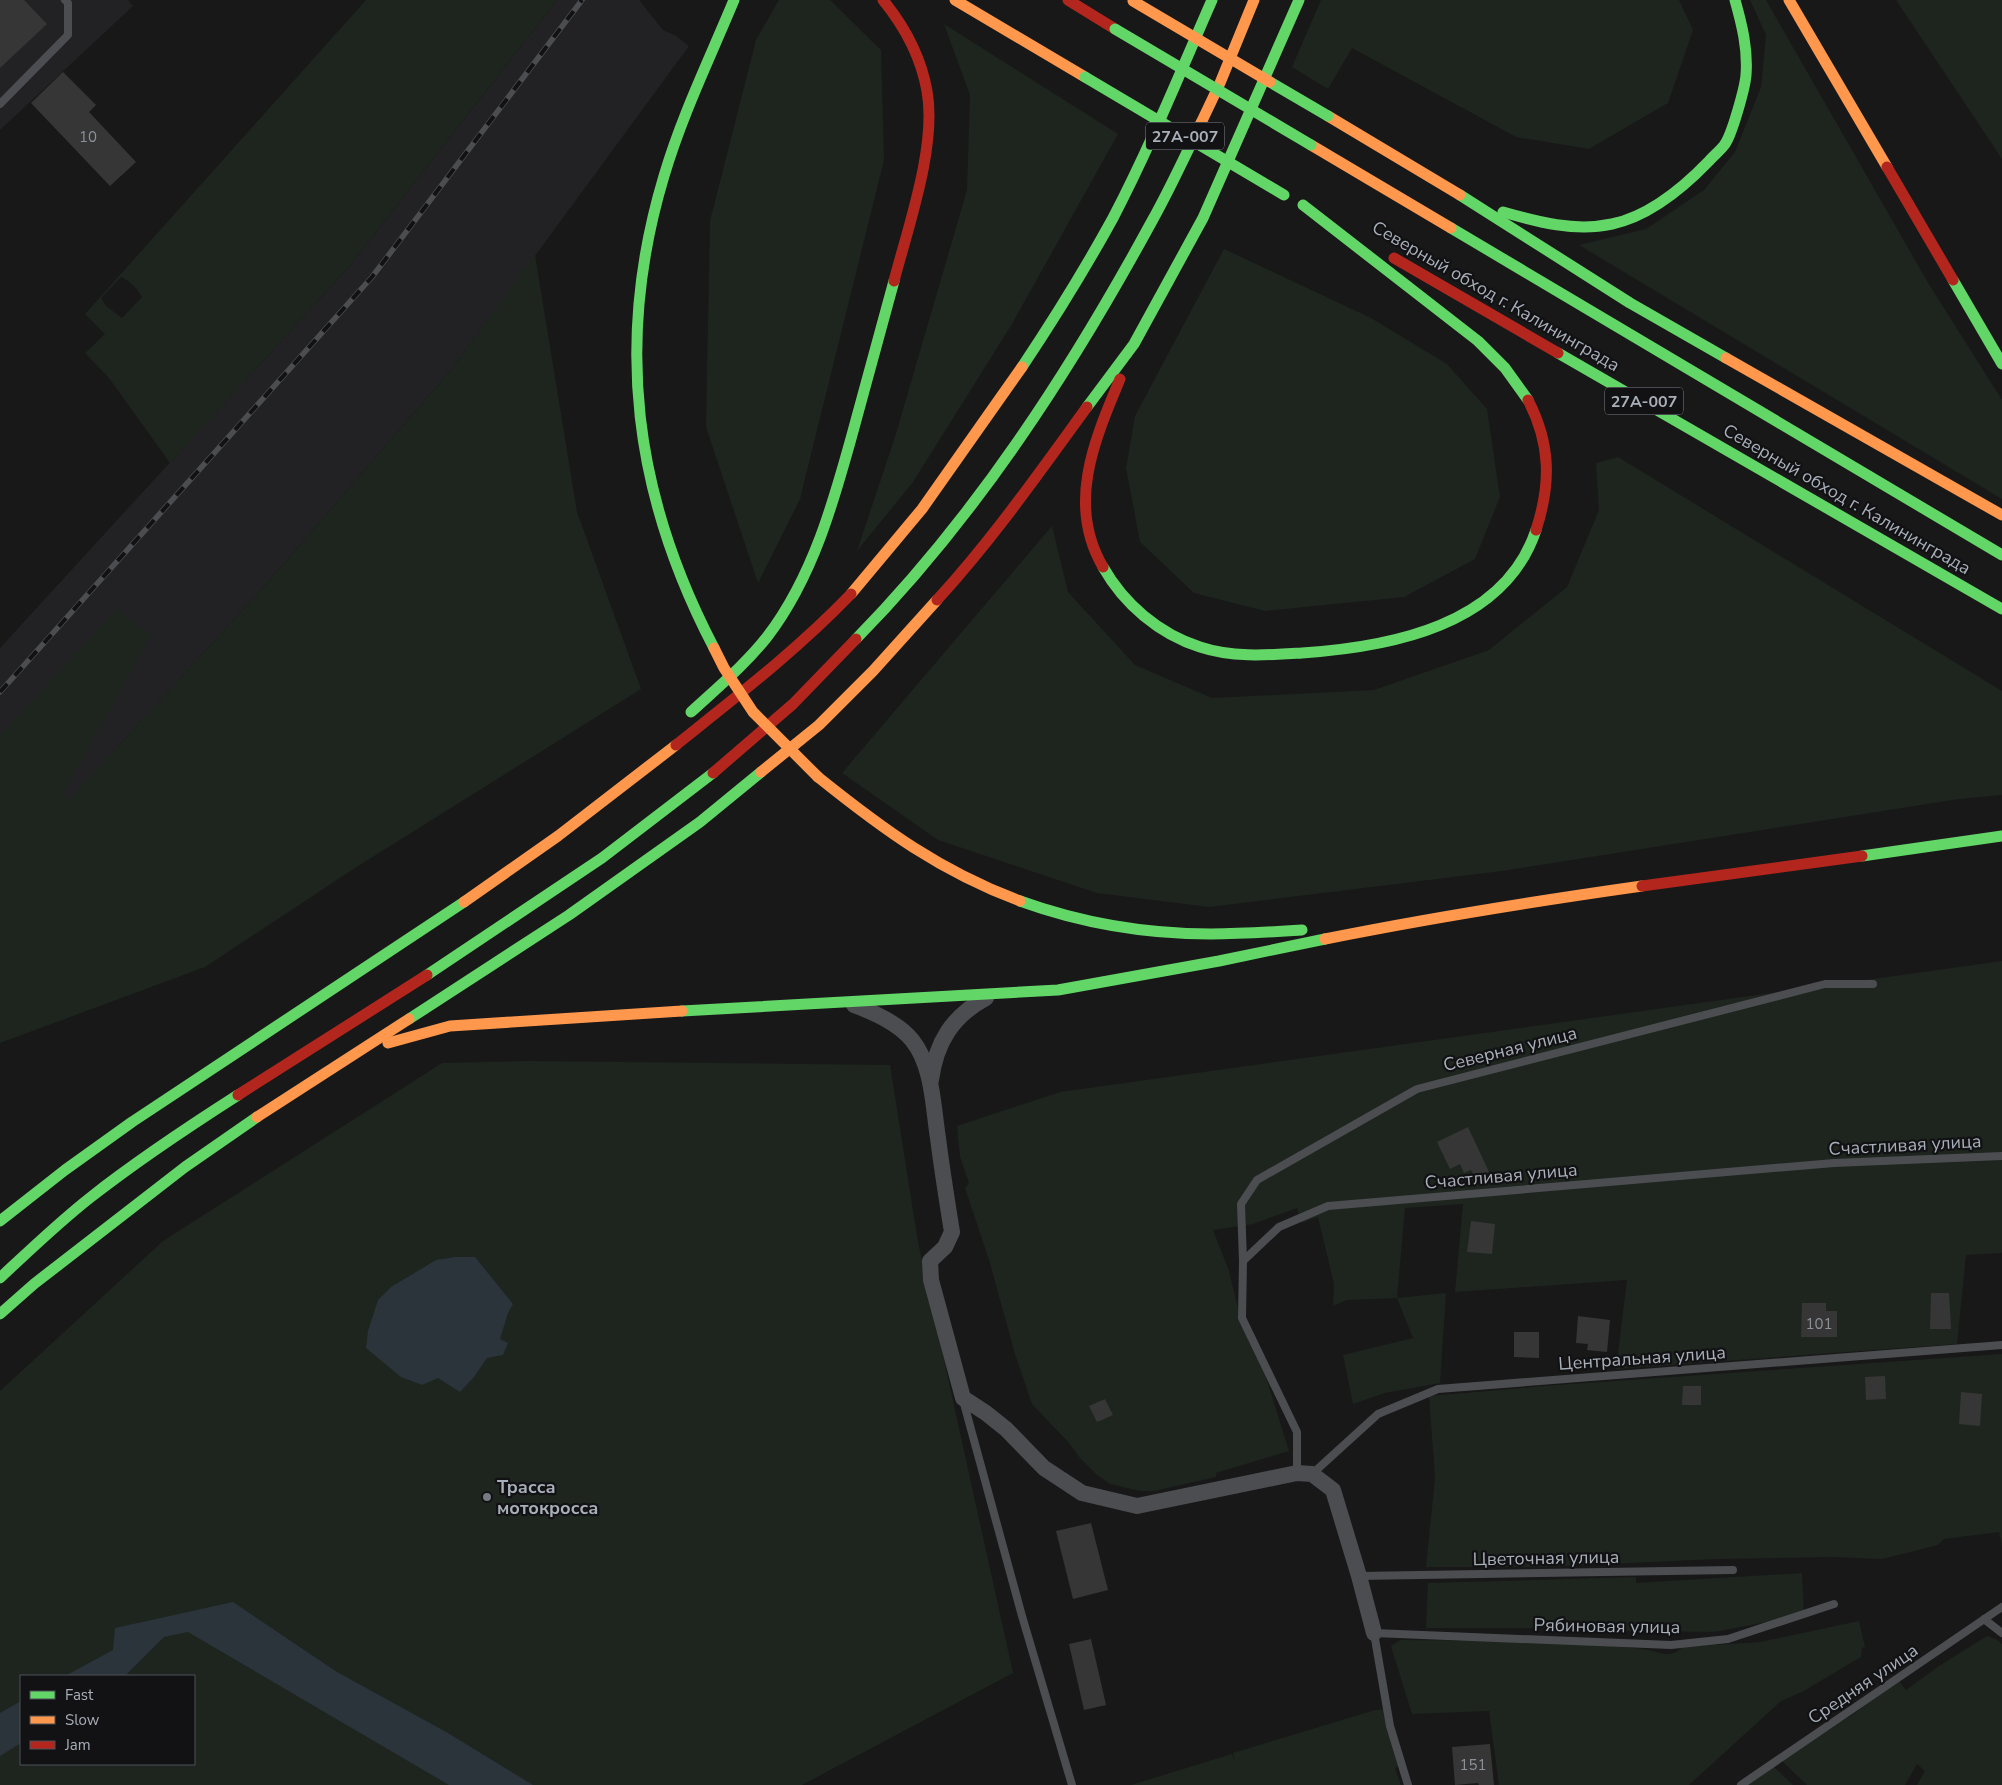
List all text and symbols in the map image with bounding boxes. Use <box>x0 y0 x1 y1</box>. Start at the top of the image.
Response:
road number: 27А-007 <box>1146 122 1224 150</box>
house number: 10 <box>79 127 97 147</box>
street label: Северный обход г. Калининграда <box>1368 215 1624 377</box>
road number: 27А-007 <box>1605 388 1683 414</box>
street label: Северный обход г. Калининграда <box>1719 418 1975 580</box>
street label: Северная улица <box>1441 1021 1579 1077</box>
street label: Счастливая улица <box>1828 1129 1982 1161</box>
street label: Счастливая улица <box>1424 1157 1578 1195</box>
house number: 101 <box>1805 1314 1833 1334</box>
street label: Центральная улица <box>1558 1340 1726 1376</box>
place label: Трасса мотокросса <box>497 1475 598 1520</box>
marker: Трасса мотокросса <box>481 1491 493 1503</box>
street label: Цветочная улица <box>1472 1545 1620 1571</box>
street label: Рябиновая улица <box>1533 1613 1681 1639</box>
street label: Средняя улица <box>1803 1638 1923 1730</box>
legend <box>20 1675 195 1765</box>
text: Fast <box>65 1685 94 1705</box>
text: Slow <box>65 1710 100 1730</box>
text: Jam <box>64 1735 91 1755</box>
house number: 151 <box>1459 1755 1487 1775</box>

